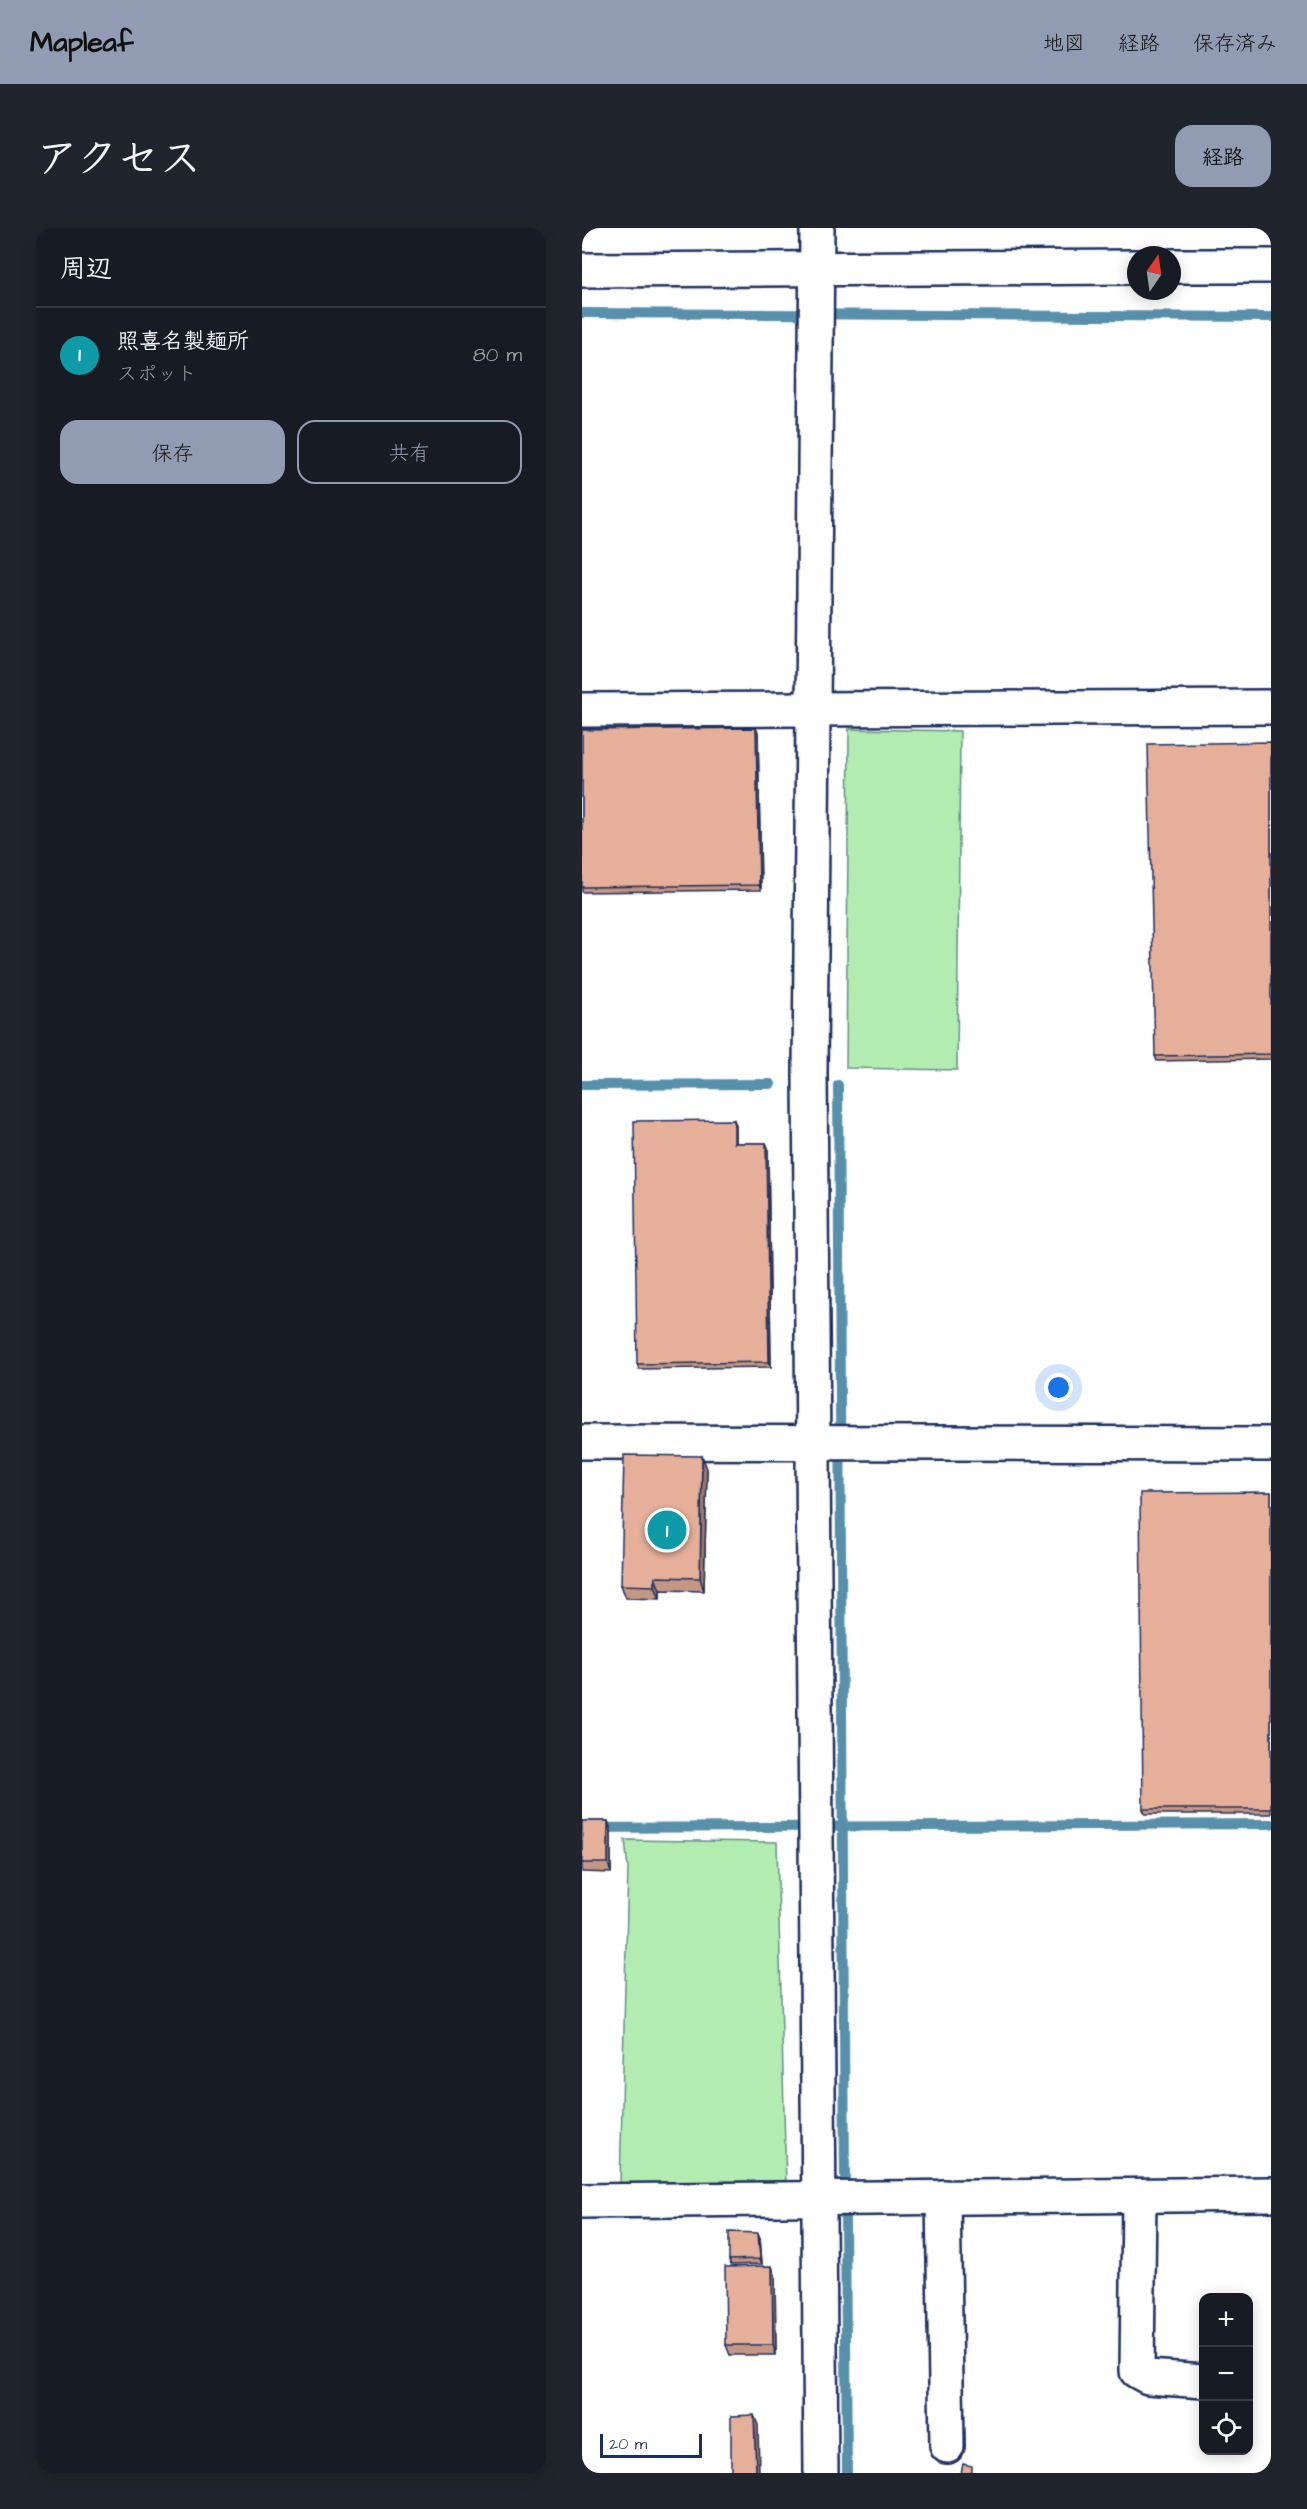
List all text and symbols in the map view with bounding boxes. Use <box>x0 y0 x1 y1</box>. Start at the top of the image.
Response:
text: Mapleaf <box>30 23 133 62</box>
text: 地図 <box>1043 29 1085 58</box>
text: 経路 <box>1118 29 1160 58</box>
text: 保存済み <box>1193 29 1277 58</box>
button: 経路 <box>1175 125 1271 187</box>
text: アクセス <box>36 131 201 189</box>
north arrow <box>1127 246 1181 300</box>
text: 周辺 <box>60 251 112 287</box>
text: 照喜名製麺所 <box>117 326 249 357</box>
text: 1 <box>78 341 81 369</box>
text: 80 m <box>473 341 522 369</box>
text: スポット <box>117 360 197 388</box>
button: 保存 <box>60 420 285 484</box>
button: 共有 <box>297 420 522 484</box>
your location <box>1044 1373 1073 1402</box>
pin: 1 <box>648 1508 686 1552</box>
map controls <box>1199 2293 1253 2455</box>
button: + <box>1199 2293 1253 2347</box>
button: − <box>1199 2347 1253 2401</box>
button: locate <box>1199 2401 1253 2455</box>
scale bar <box>600 2431 702 2458</box>
text: 20 m <box>609 2433 647 2455</box>

